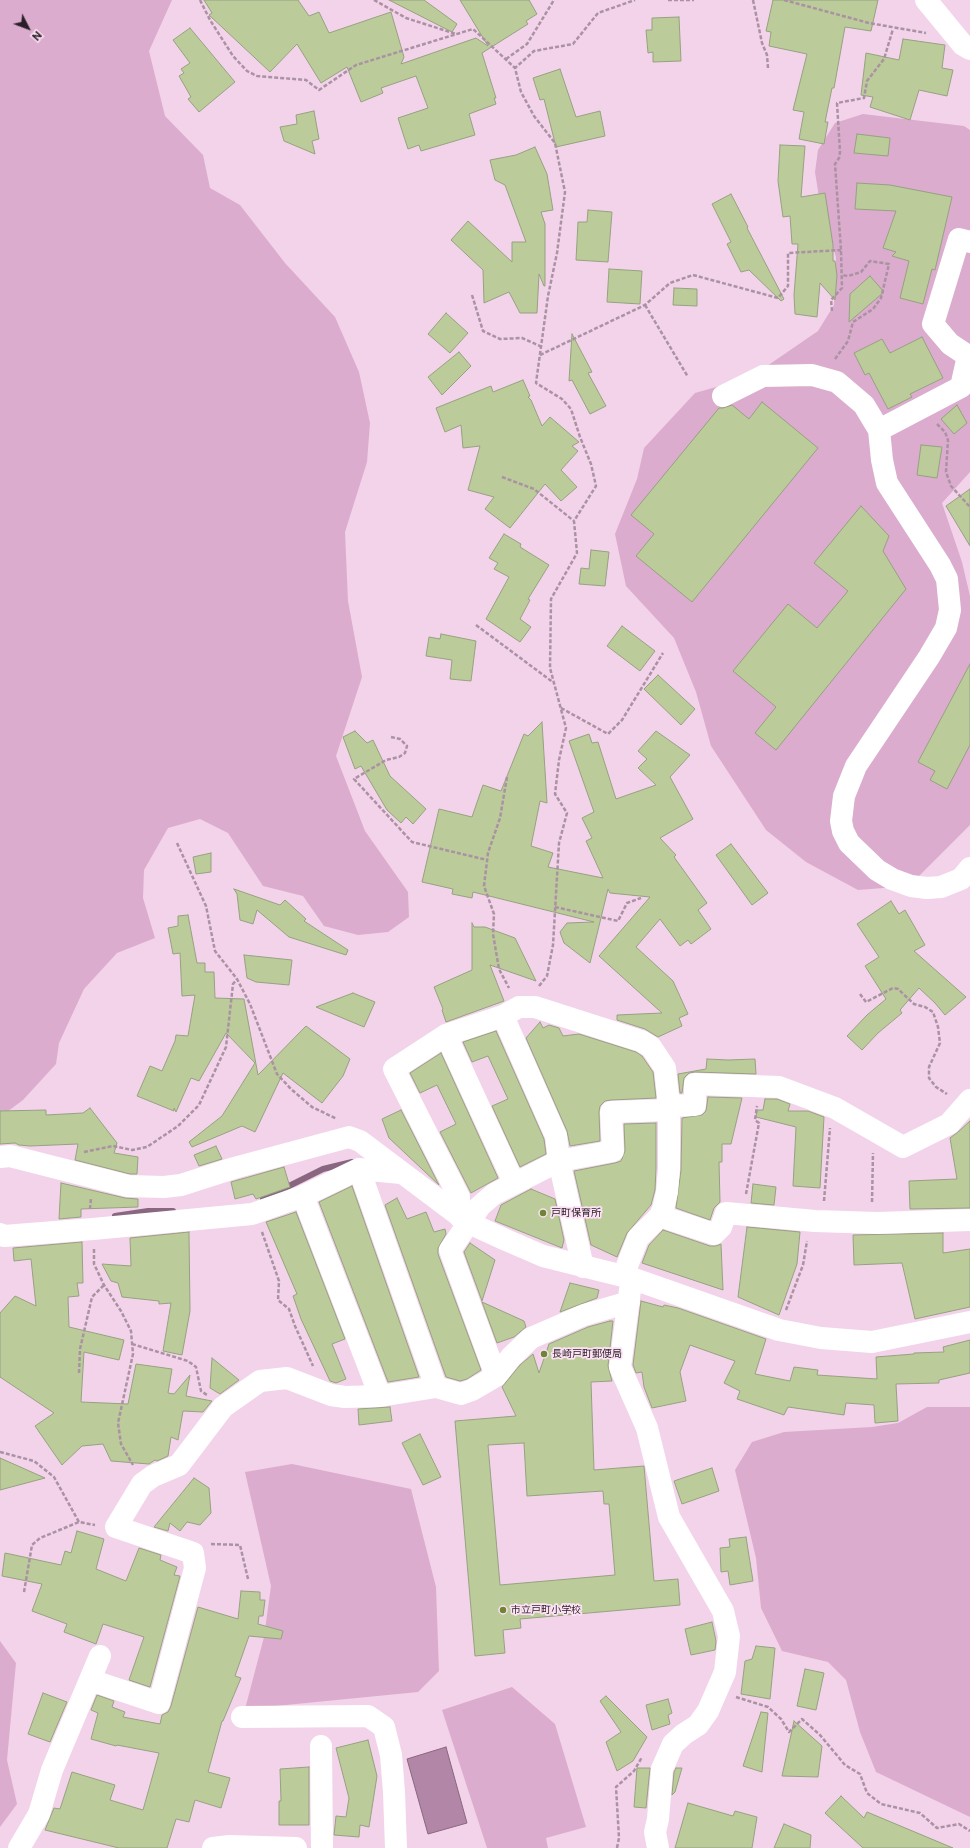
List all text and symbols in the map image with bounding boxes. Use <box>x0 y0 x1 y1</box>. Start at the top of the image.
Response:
north arrow <box>8 8 48 48</box>
text: N <box>30 29 45 44</box>
place label: 戸町保育所 <box>551 1207 601 1219</box>
marker: 戸町保育所 <box>538 1208 548 1218</box>
place label: 長崎戸町郵便局 <box>552 1348 622 1360</box>
marker: 長崎戸町郵便局 <box>539 1349 549 1359</box>
place label: 市立戸町小学校 <box>511 1604 581 1616</box>
marker: 市立戸町小学校 <box>498 1605 508 1615</box>

